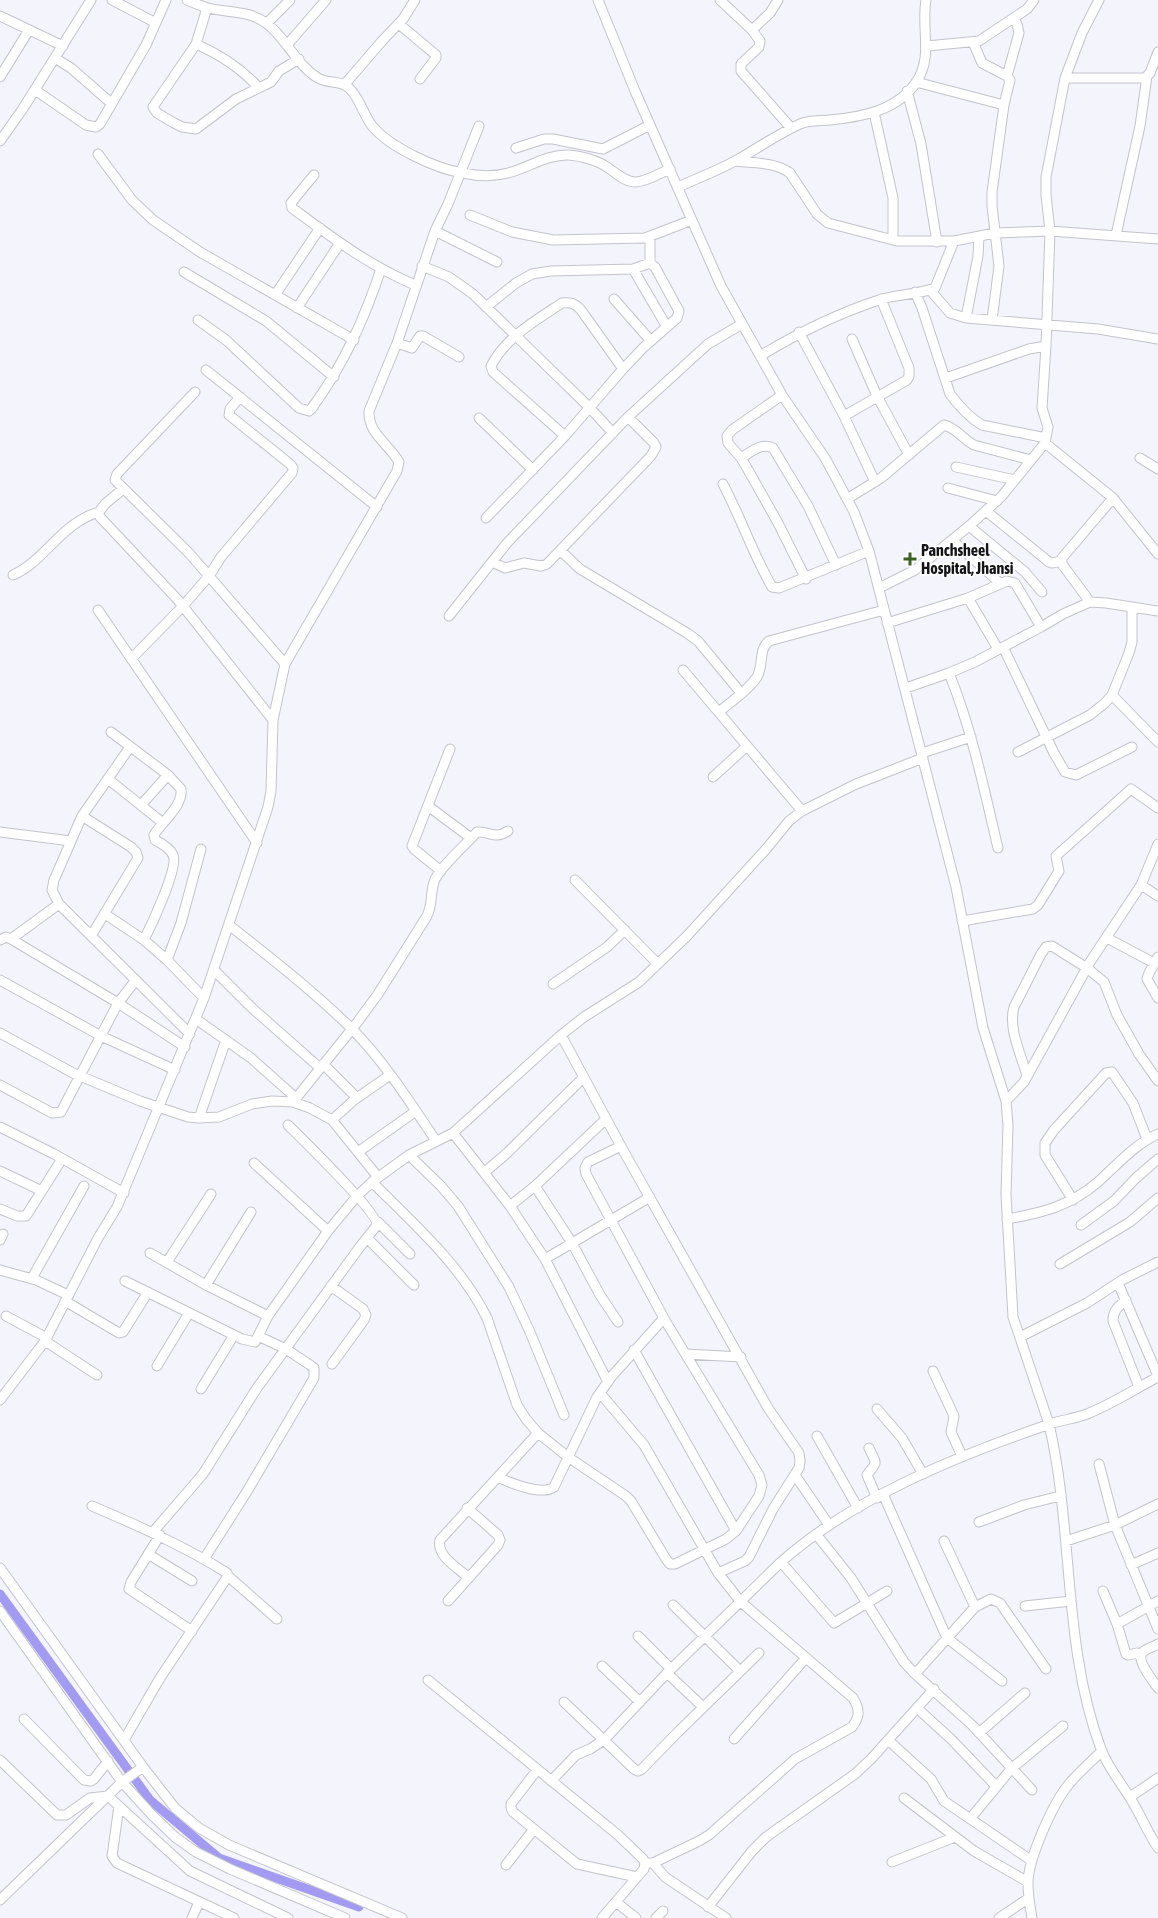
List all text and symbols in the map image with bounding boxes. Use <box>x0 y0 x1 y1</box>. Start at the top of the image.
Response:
place label: Panchsheel Hospital, Jhansi <box>921 541 1014 577</box>
marker: Panchsheel Hospital, Jhansi <box>903 552 917 566</box>

